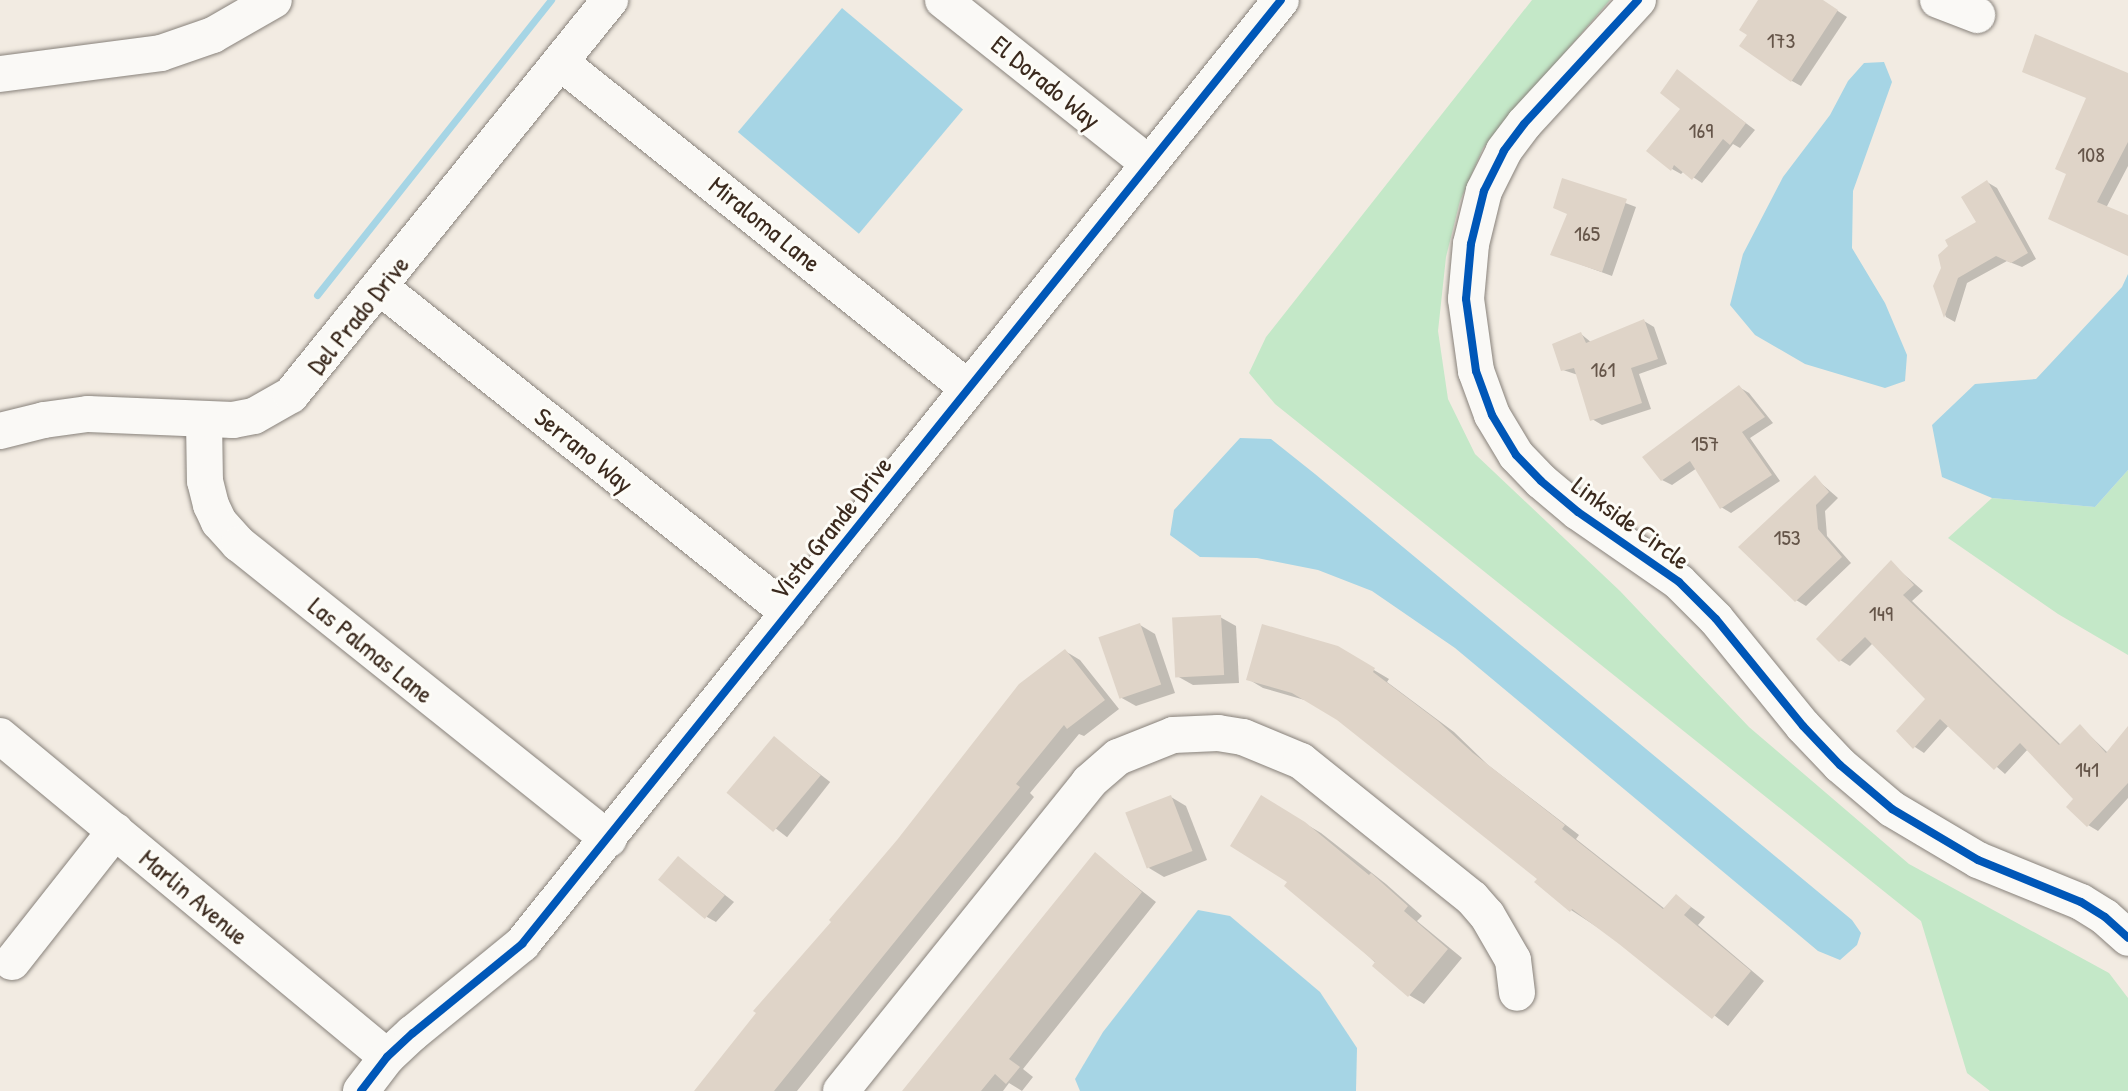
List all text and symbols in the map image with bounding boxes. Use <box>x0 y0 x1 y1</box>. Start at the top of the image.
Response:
house number: 173 <box>1767 28 1795 54</box>
street label: El Dorado Way <box>985 29 1107 135</box>
house number: 169 <box>1689 118 1713 144</box>
house number: 108 <box>2077 142 2105 168</box>
street label: Miraloma Lane <box>703 169 827 279</box>
house number: 165 <box>1574 221 1600 247</box>
street label: Del Prado Drive <box>301 249 415 381</box>
house number: 161 <box>1591 357 1615 383</box>
street label: Serrano Way <box>528 401 640 499</box>
house number: 157 <box>1691 431 1719 457</box>
street label: Vista Grande Drive <box>764 450 898 606</box>
street label: Linkside Circle <box>1566 470 1696 576</box>
house number: 153 <box>1773 525 1801 551</box>
street label: Las Palmas Lane <box>302 590 440 710</box>
house number: 149 <box>1869 601 1893 627</box>
house number: 141 <box>2075 757 2099 783</box>
street label: Marlin Avenue <box>133 843 255 951</box>

